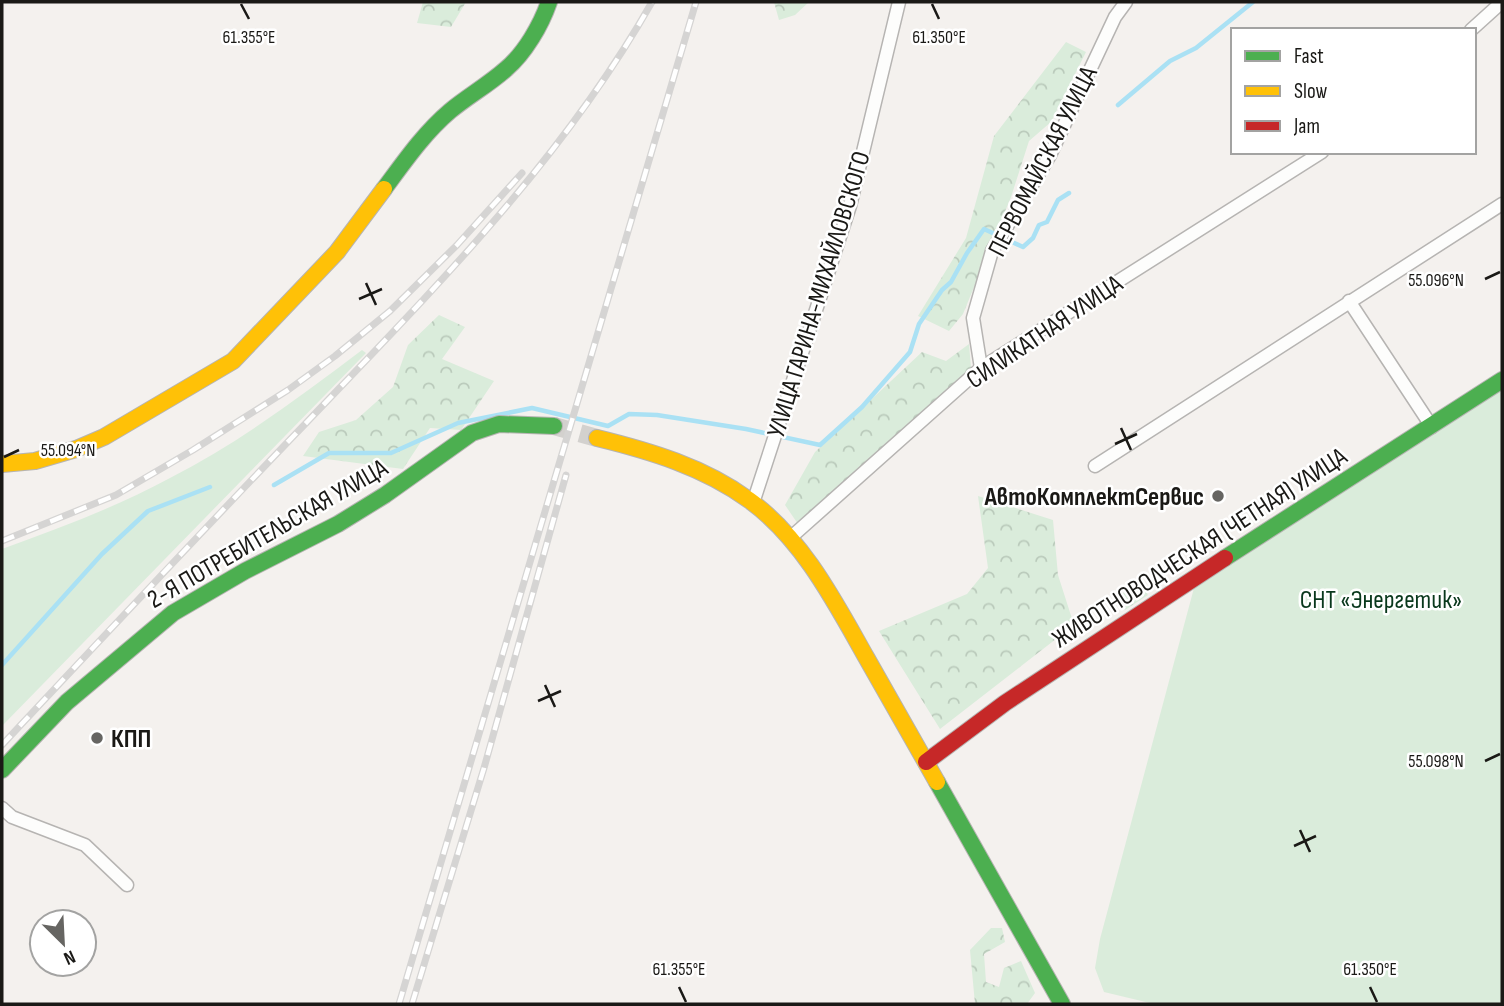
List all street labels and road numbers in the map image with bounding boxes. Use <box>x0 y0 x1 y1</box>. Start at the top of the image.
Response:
street label: ПЕРВОМАЙСКАЯ УЛИЦА <box>982 61 1105 262</box>
street label: УЛИЦА ГАРИНА-МИХАЙЛОВСКОГО <box>761 148 878 441</box>
street label: СИЛИКАТНАЯ УЛИЦА <box>961 268 1129 396</box>
street label: ЖИВОТНОВОДЧЕСКАЯ (ЧЕТНАЯ) УЛИЦА <box>1047 441 1354 655</box>
street label: 2-Я ПОТРЕБИТЕЛЬСКАЯ УЛИЦА <box>142 452 394 616</box>

